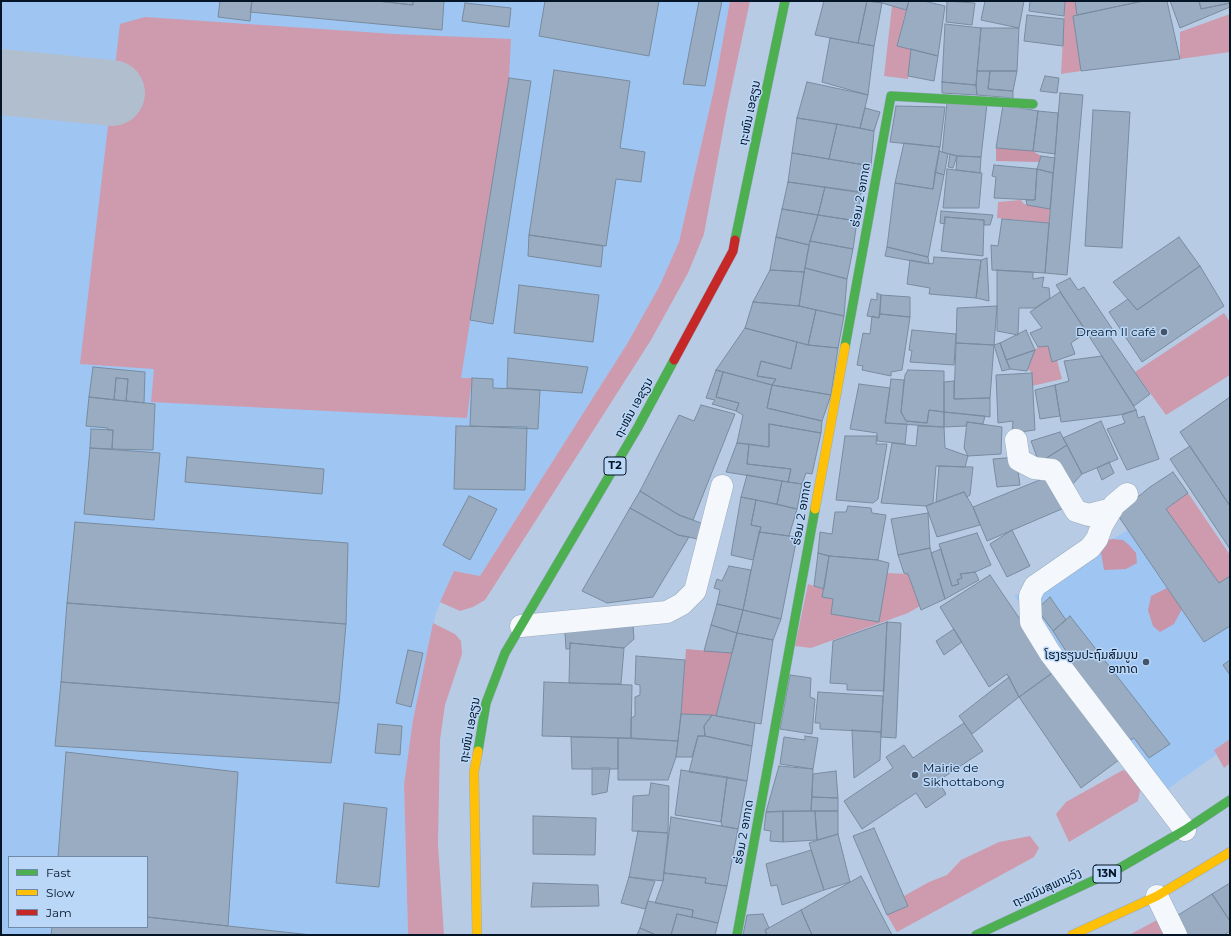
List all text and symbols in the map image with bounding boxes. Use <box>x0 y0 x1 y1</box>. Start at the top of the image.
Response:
street label: ຖະໜົນ ເອຊຽນ <box>736 79 764 147</box>
street label: ຮ່ອມ 2 ອາກາດ <box>848 162 874 228</box>
place label: Dream II café <box>1076 325 1156 339</box>
marker: Dream II café <box>1159 327 1169 337</box>
street label: ຖະໜົນ ເອຊຽນ <box>612 375 656 441</box>
road number: T2 <box>604 457 626 475</box>
street label: ຮ່ອມ 2 ອາກາດ <box>789 480 815 546</box>
place label: ໂຮງຮຽນປະຖົມສົມບູນ ອາກາດ <box>1045 648 1138 676</box>
marker: ໂຮງຮຽນປະຖົມສົມບູນ ອາກາດ <box>1141 657 1151 667</box>
street label: ຖະໜົນ ເອຊຽນ <box>457 696 483 764</box>
place label: Mairie de Sikhottabong <box>923 761 1005 789</box>
marker: Mairie de Sikhottabong <box>910 770 920 780</box>
street label: ຮ່ອມ 2 ອາກາດ <box>731 799 757 865</box>
legend <box>8 856 148 928</box>
text: Fast <box>46 865 71 880</box>
road number: 13N <box>1093 865 1121 883</box>
street label: ຖະຫນົນສຸພານຸວົງ <box>1010 866 1084 910</box>
text: Slow <box>46 885 75 900</box>
text: Jam <box>46 905 72 920</box>

